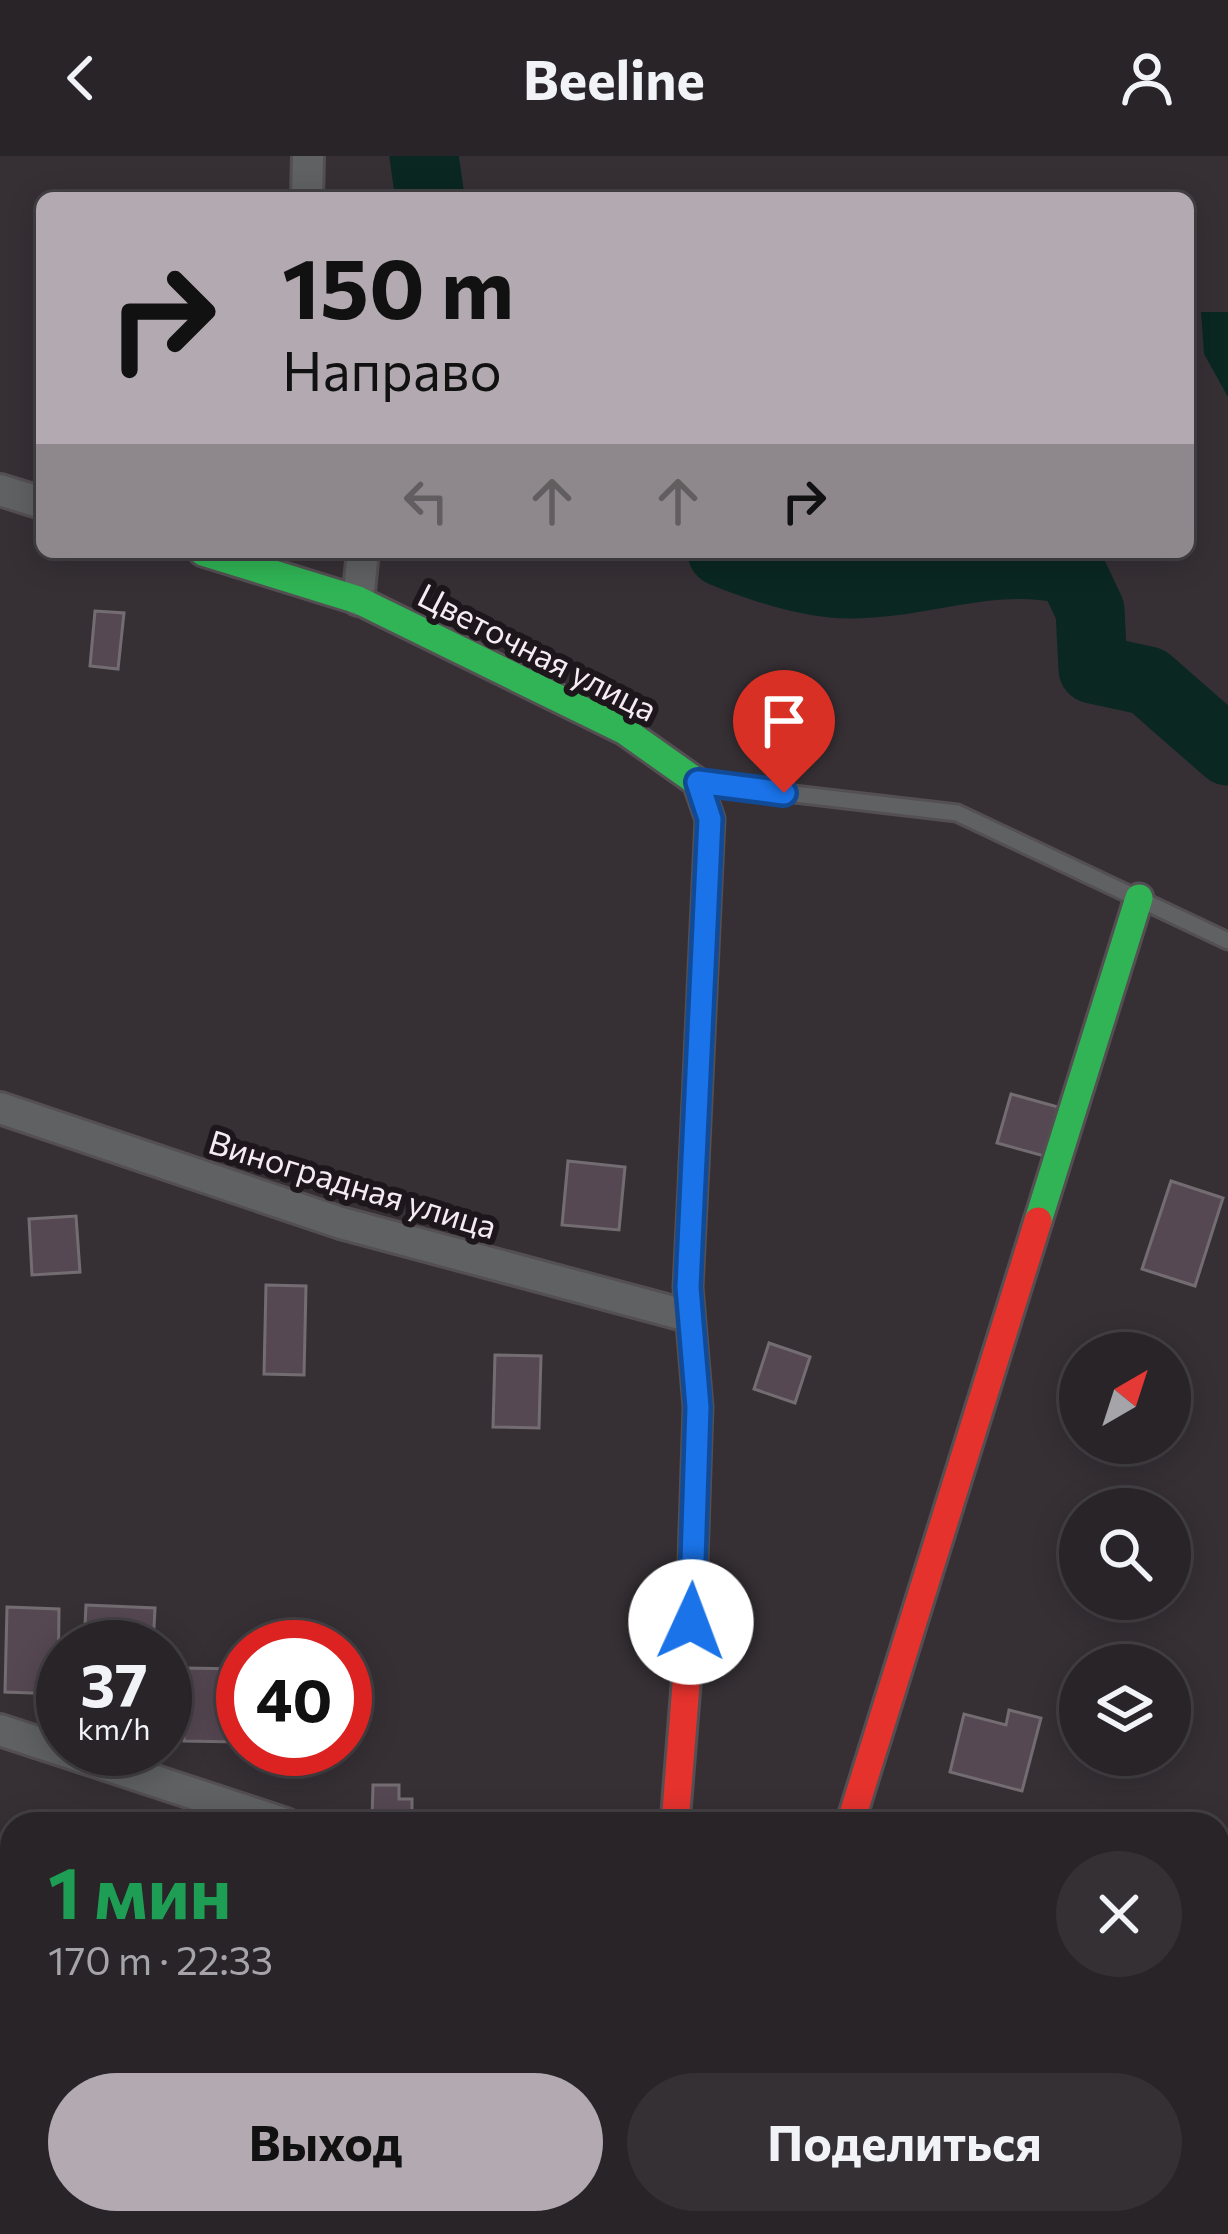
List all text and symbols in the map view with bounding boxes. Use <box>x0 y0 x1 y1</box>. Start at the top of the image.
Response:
icon: back <box>48 45 114 111</box>
text: Beeline <box>523 45 705 111</box>
icon: person <box>1114 45 1180 111</box>
text: 150 m <box>282 234 514 336</box>
icon: right <box>84 240 240 396</box>
text: Направо <box>282 336 502 402</box>
icon: left <box>393 468 459 534</box>
icon: ahead <box>519 468 585 534</box>
icon: ahead <box>645 468 711 534</box>
icon: right <box>771 468 837 534</box>
street label: Цветочная улица <box>412 573 664 729</box>
pin <box>733 670 835 793</box>
icon: arrive <box>751 688 817 754</box>
street label: Виноградная улица <box>204 1120 502 1246</box>
north arrow <box>1059 1332 1191 1464</box>
map controls <box>1059 1332 1191 1776</box>
button: search <box>1059 1488 1191 1620</box>
position arrow <box>628 1559 754 1685</box>
speed limit sign: 40 <box>216 1620 372 1776</box>
button: layers <box>1059 1644 1191 1776</box>
text: 37 <box>80 1646 148 1719</box>
text: km/h <box>78 1709 150 1746</box>
text: 1 мин <box>48 1846 231 1934</box>
button: close <box>1056 1851 1182 1977</box>
text: 170 m · 22:33 <box>48 1935 273 1983</box>
button: Выход <box>48 2073 603 2211</box>
button: Поделиться <box>627 2073 1182 2211</box>

